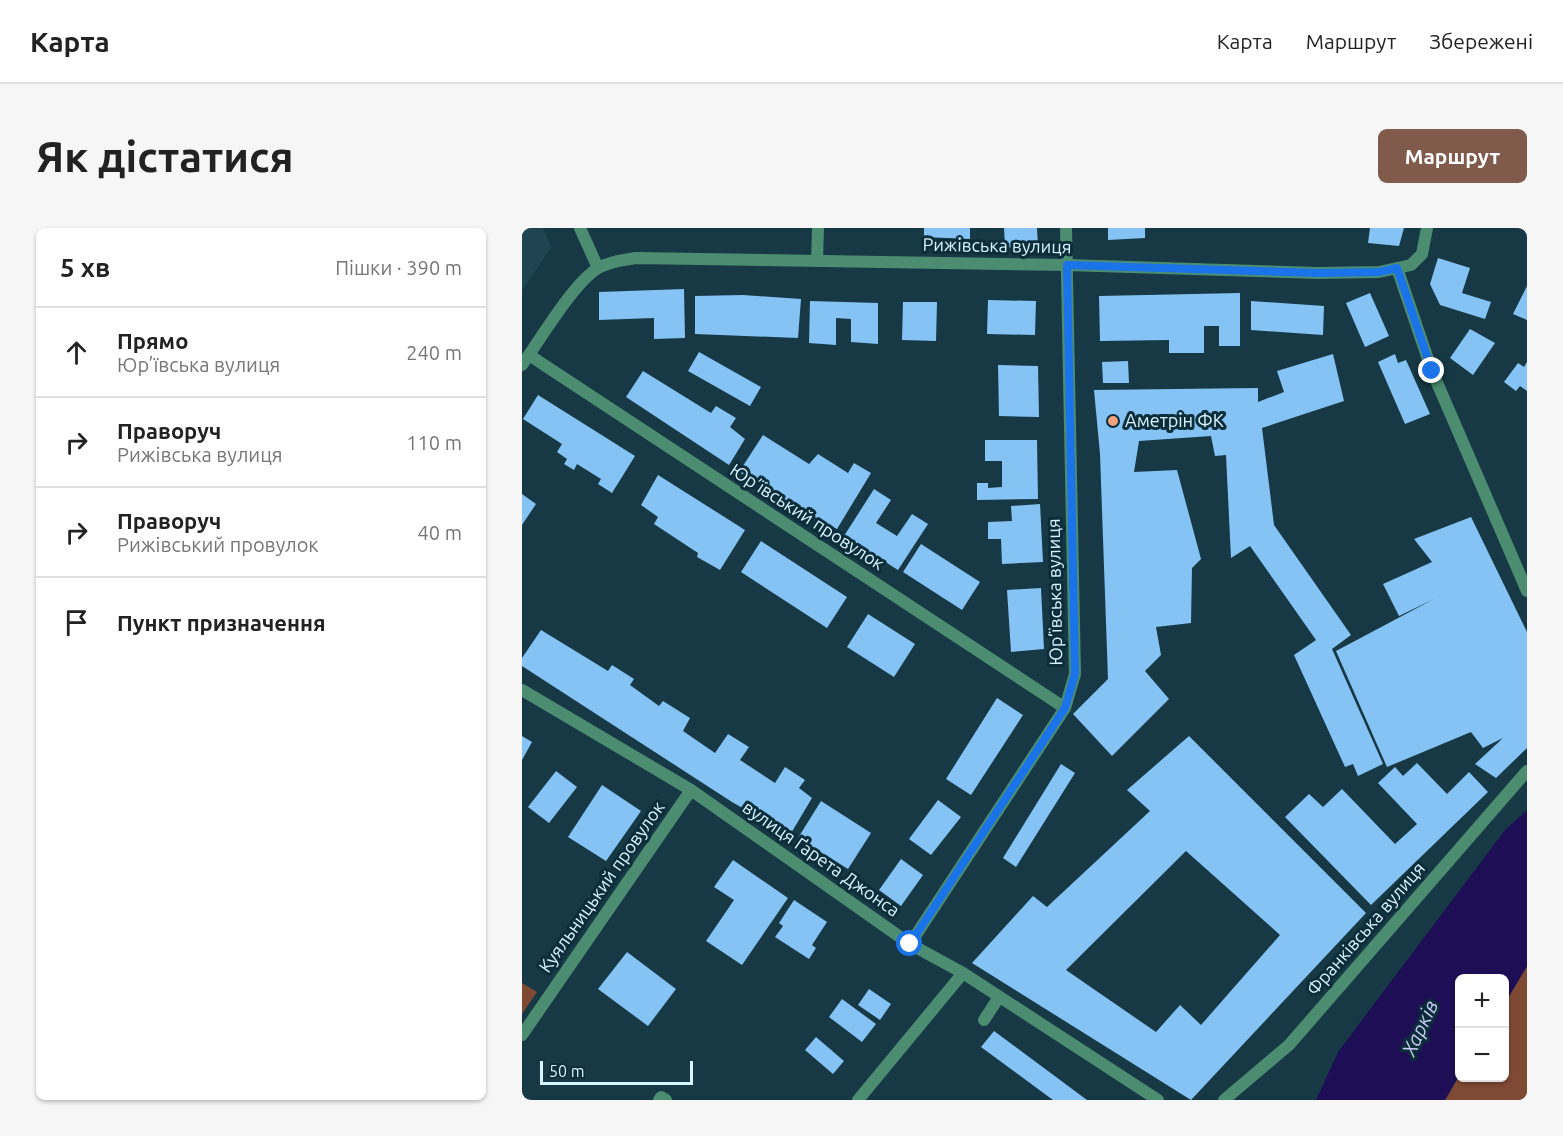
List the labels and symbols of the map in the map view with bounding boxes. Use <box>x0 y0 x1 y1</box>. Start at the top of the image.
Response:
street label: Рижівська вулиця <box>922 234 1072 256</box>
route end <box>1418 357 1444 383</box>
place label: Аметрін ФК <box>1125 410 1224 430</box>
marker: Аметрін ФК <box>1106 414 1120 428</box>
street label: Юр’ївський провулок <box>727 459 888 573</box>
street label: Юр’ївська вулиця <box>1043 518 1065 666</box>
street label: вулиця Ґарета Джонса <box>739 796 904 920</box>
street label: Куяльницький провулок <box>534 797 668 976</box>
street label: Франківська вулиця <box>1302 858 1428 999</box>
route start <box>896 930 922 956</box>
water label: Харків <box>1396 996 1442 1060</box>
scale bar <box>540 1058 693 1086</box>

